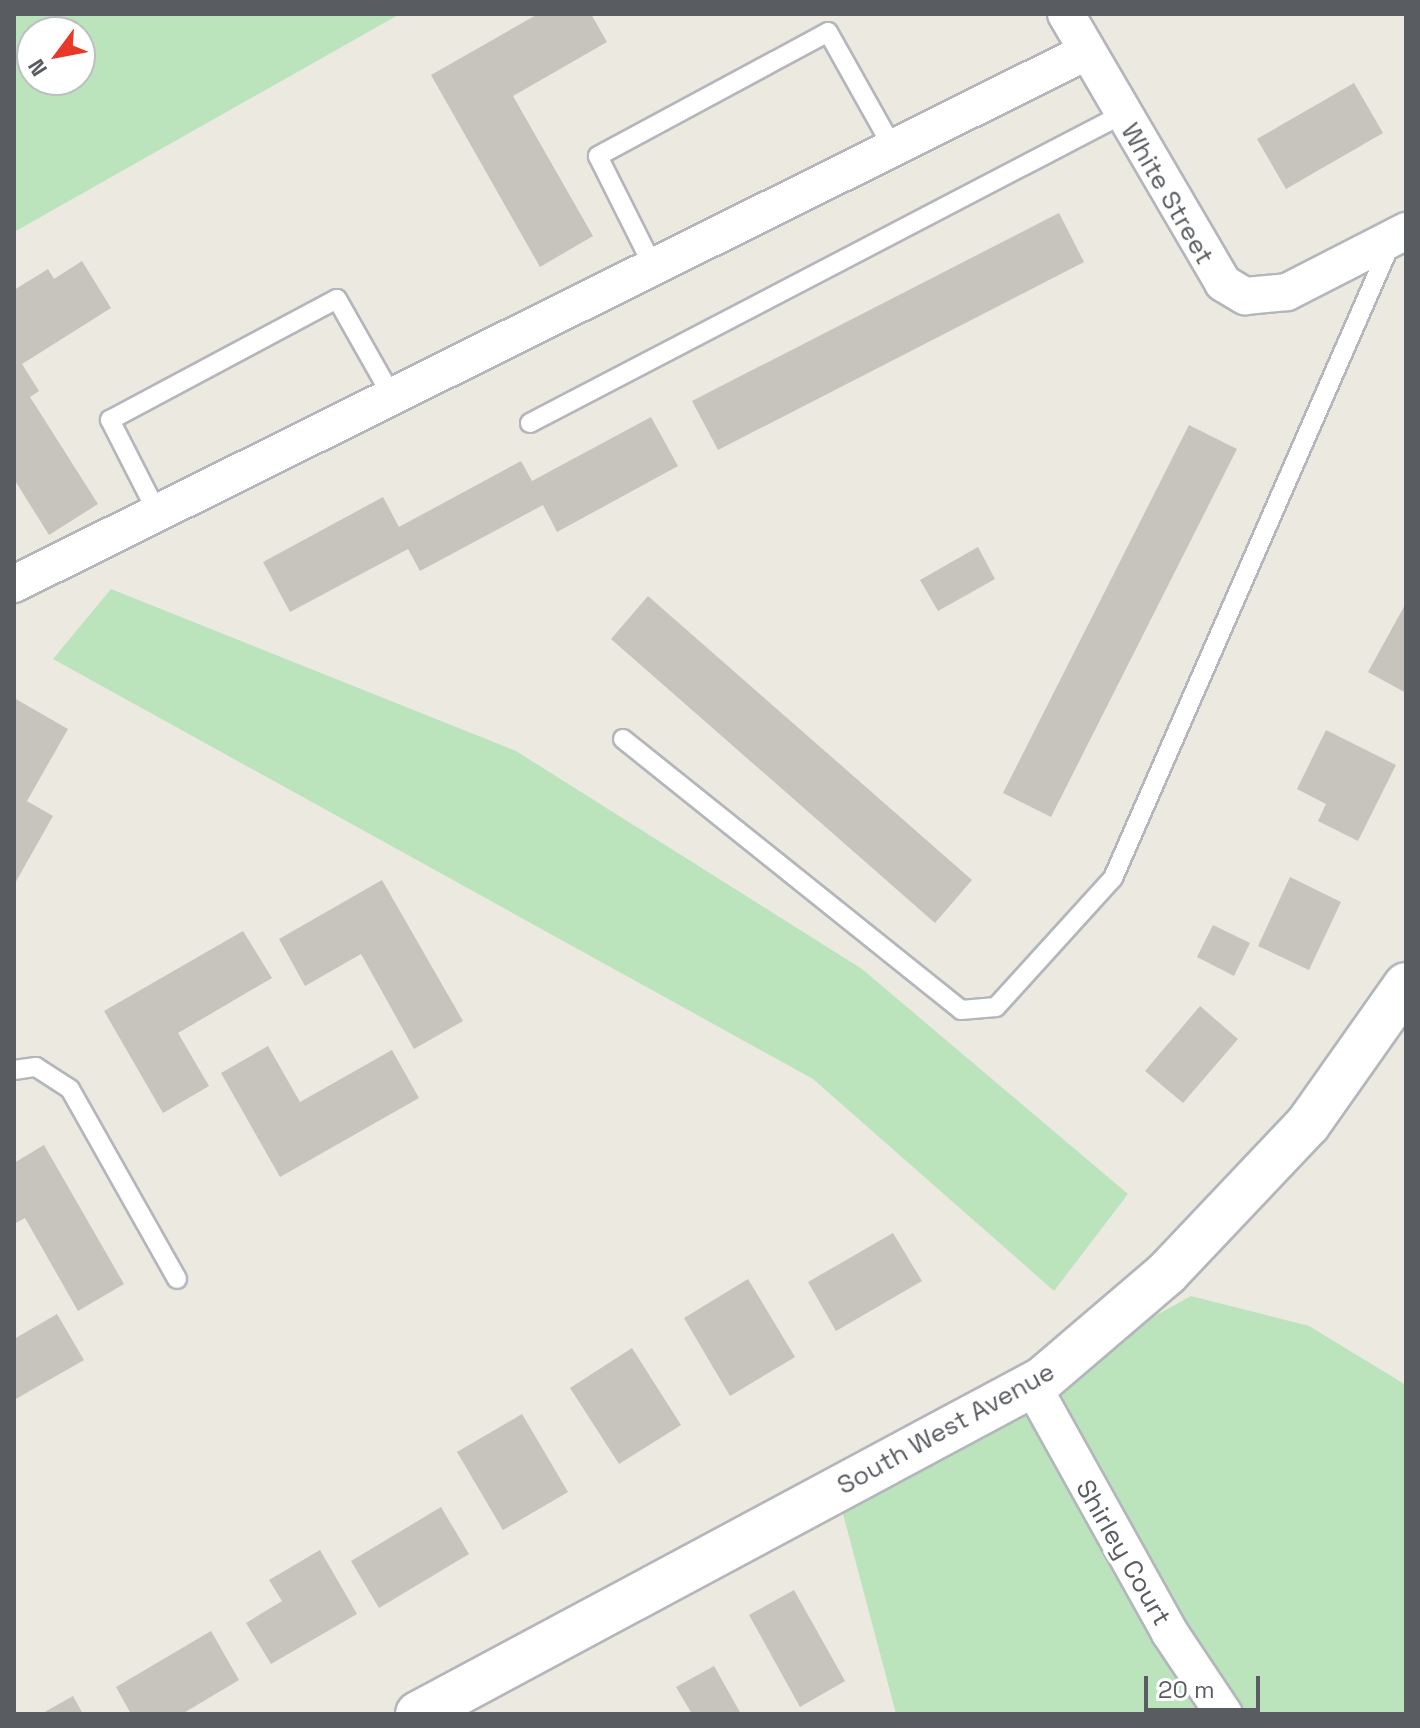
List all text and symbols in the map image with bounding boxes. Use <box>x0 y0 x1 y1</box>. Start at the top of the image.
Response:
north arrow <box>16 16 96 96</box>
text: N <box>22 54 53 81</box>
street label: White Street <box>1114 118 1220 270</box>
street label: South West Avenue <box>832 1356 1060 1502</box>
street label: Shirley Court <box>1069 1475 1177 1631</box>
scale bar <box>1148 1660 1264 1710</box>
text: 20 m <box>1158 1674 1215 1705</box>

